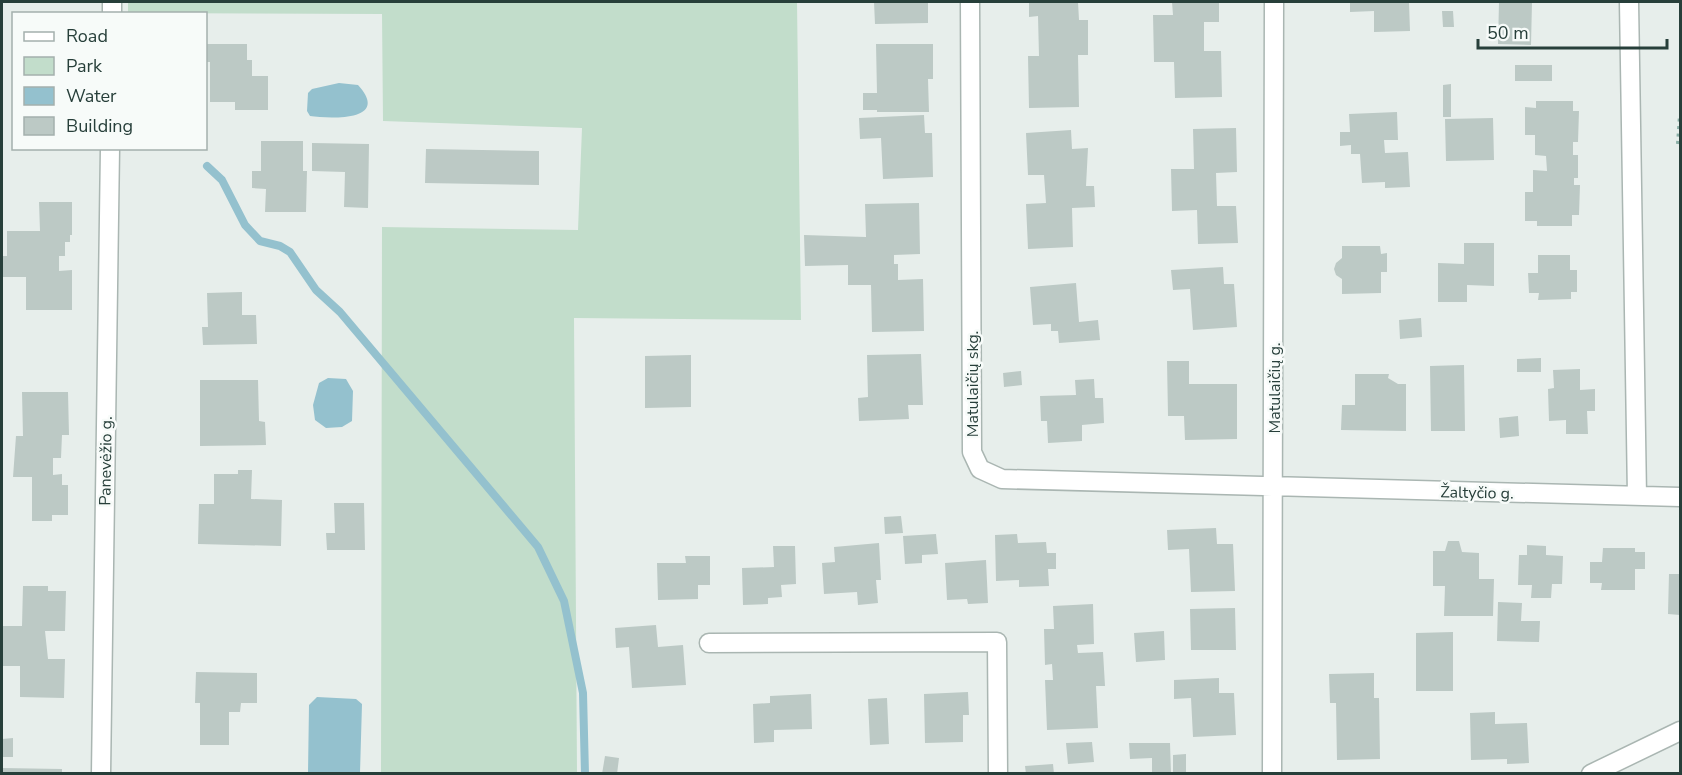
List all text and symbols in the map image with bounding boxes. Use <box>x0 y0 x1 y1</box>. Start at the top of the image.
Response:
legend <box>12 12 207 150</box>
scale bar <box>1478 12 1667 50</box>
text: 50 m <box>1487 21 1529 45</box>
text: Road <box>66 24 108 48</box>
text: Park <box>66 54 103 78</box>
text: Water <box>66 84 117 108</box>
text: Building <box>66 114 133 138</box>
street label: Matulaičių skg. <box>962 331 984 437</box>
street label: Matulaičių g. <box>1264 343 1286 433</box>
street label: Panevėžio g. <box>94 416 118 506</box>
street label: Žaltyčio g. <box>1440 481 1514 505</box>

